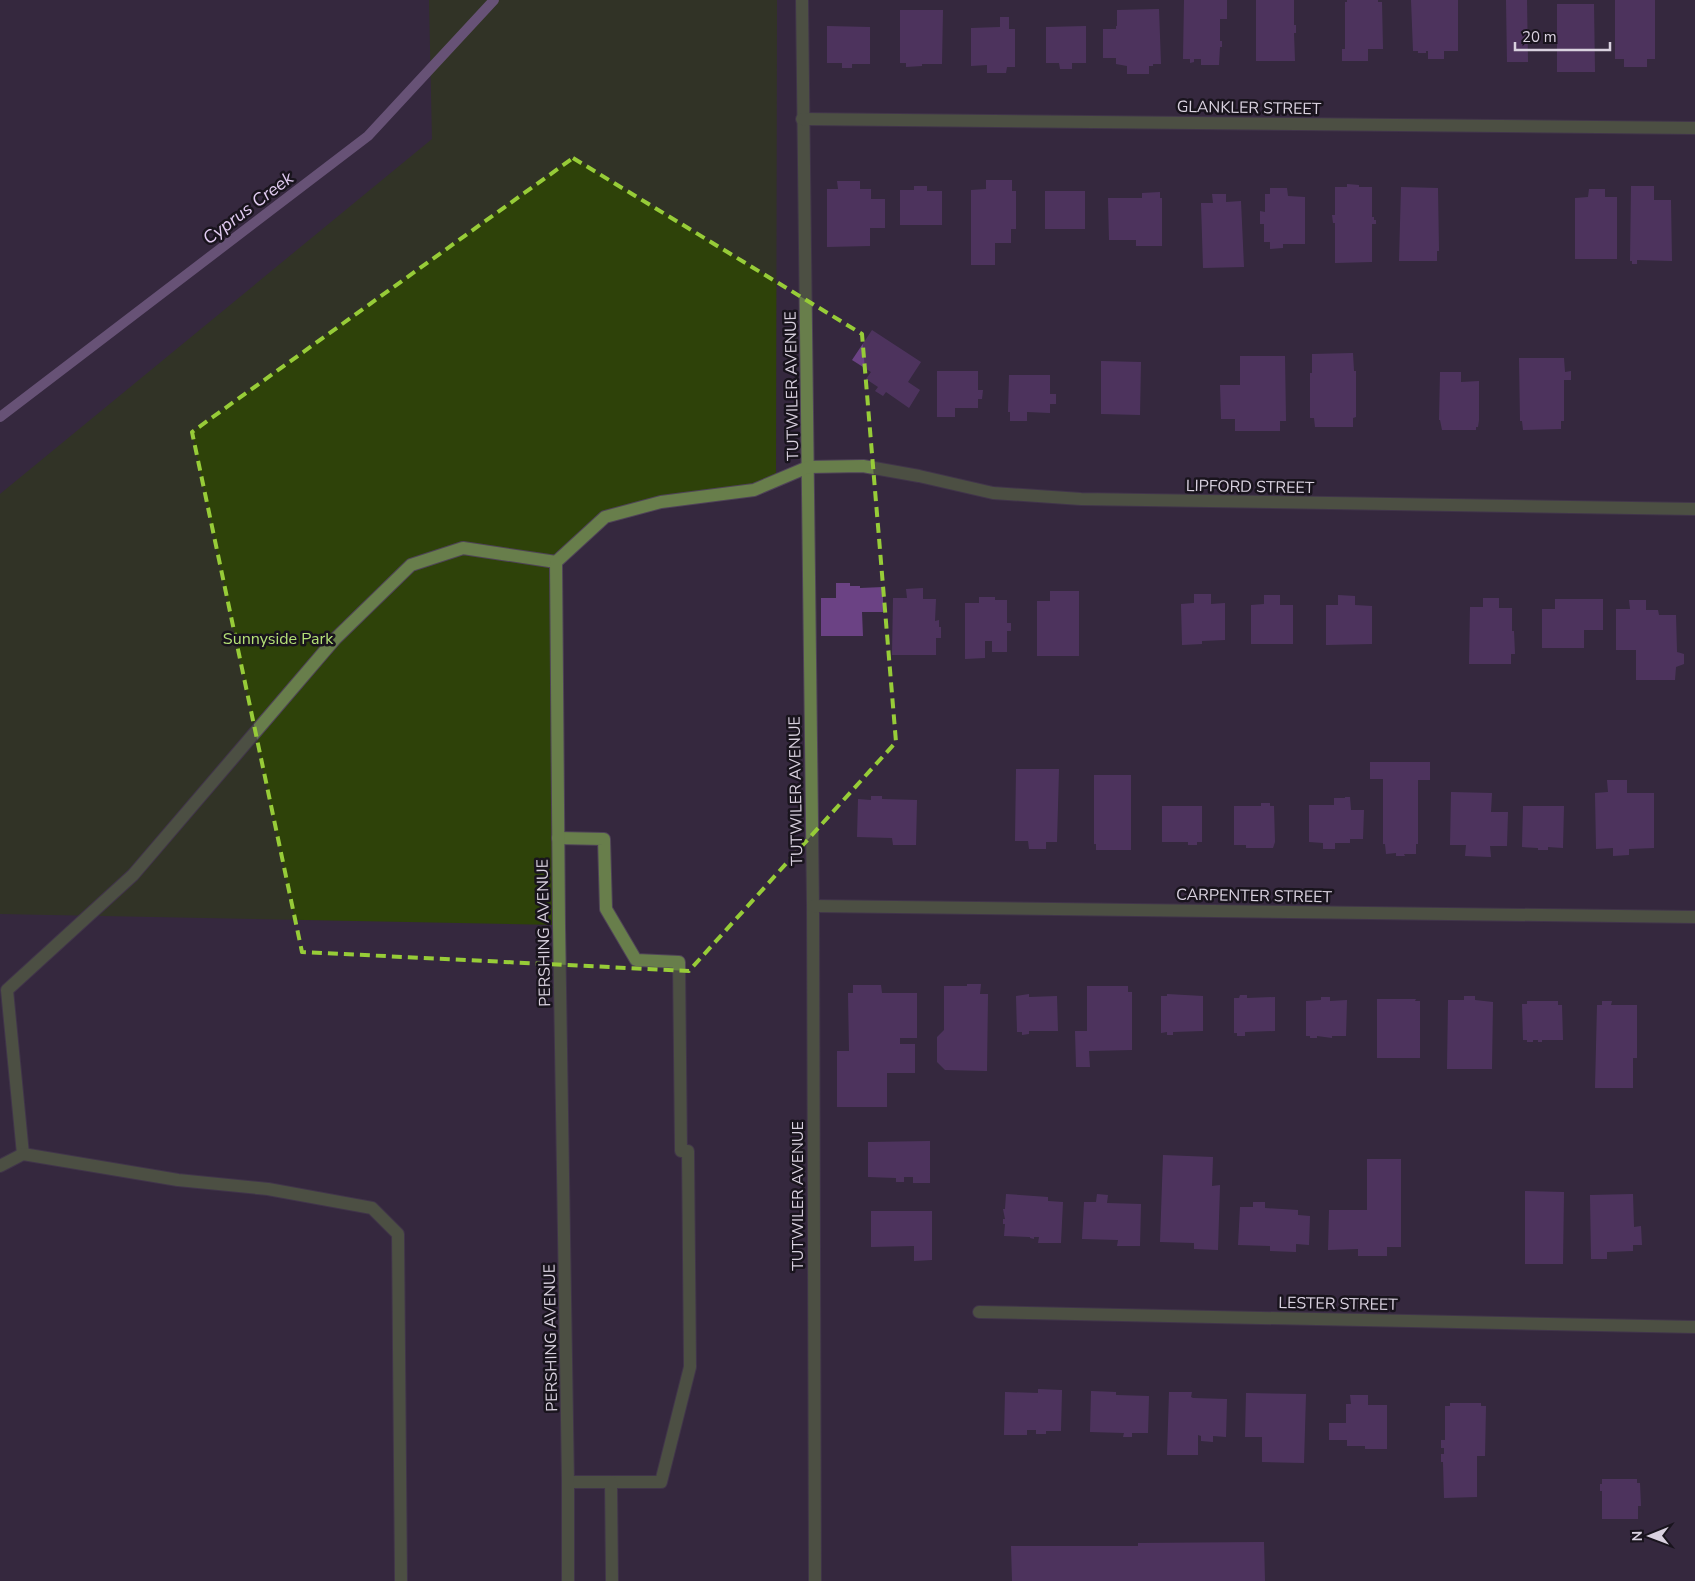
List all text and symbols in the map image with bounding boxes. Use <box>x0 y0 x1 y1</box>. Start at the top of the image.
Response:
scale bar <box>1515 20 1610 52</box>
text: 20 m <box>1522 27 1557 47</box>
street label: GLANKLER STREET <box>1177 96 1322 120</box>
water label: Cyprus Creek <box>198 165 299 250</box>
street label: TUTWILER AVENUE <box>780 311 804 461</box>
street label: LIPFORD STREET <box>1186 475 1315 499</box>
park label: Sunnyside Park <box>223 628 334 650</box>
street label: TUTWILER AVENUE <box>784 716 808 866</box>
street label: PERSHING AVENUE <box>532 859 556 1007</box>
street label: CARPENTER STREET <box>1176 884 1332 908</box>
street label: TUTWILER AVENUE <box>787 1121 809 1271</box>
street label: PERSHING AVENUE <box>539 1264 563 1412</box>
street label: LESTER STREET <box>1278 1292 1398 1316</box>
north arrow <box>1625 1511 1675 1561</box>
text: N <box>1628 1531 1647 1542</box>

